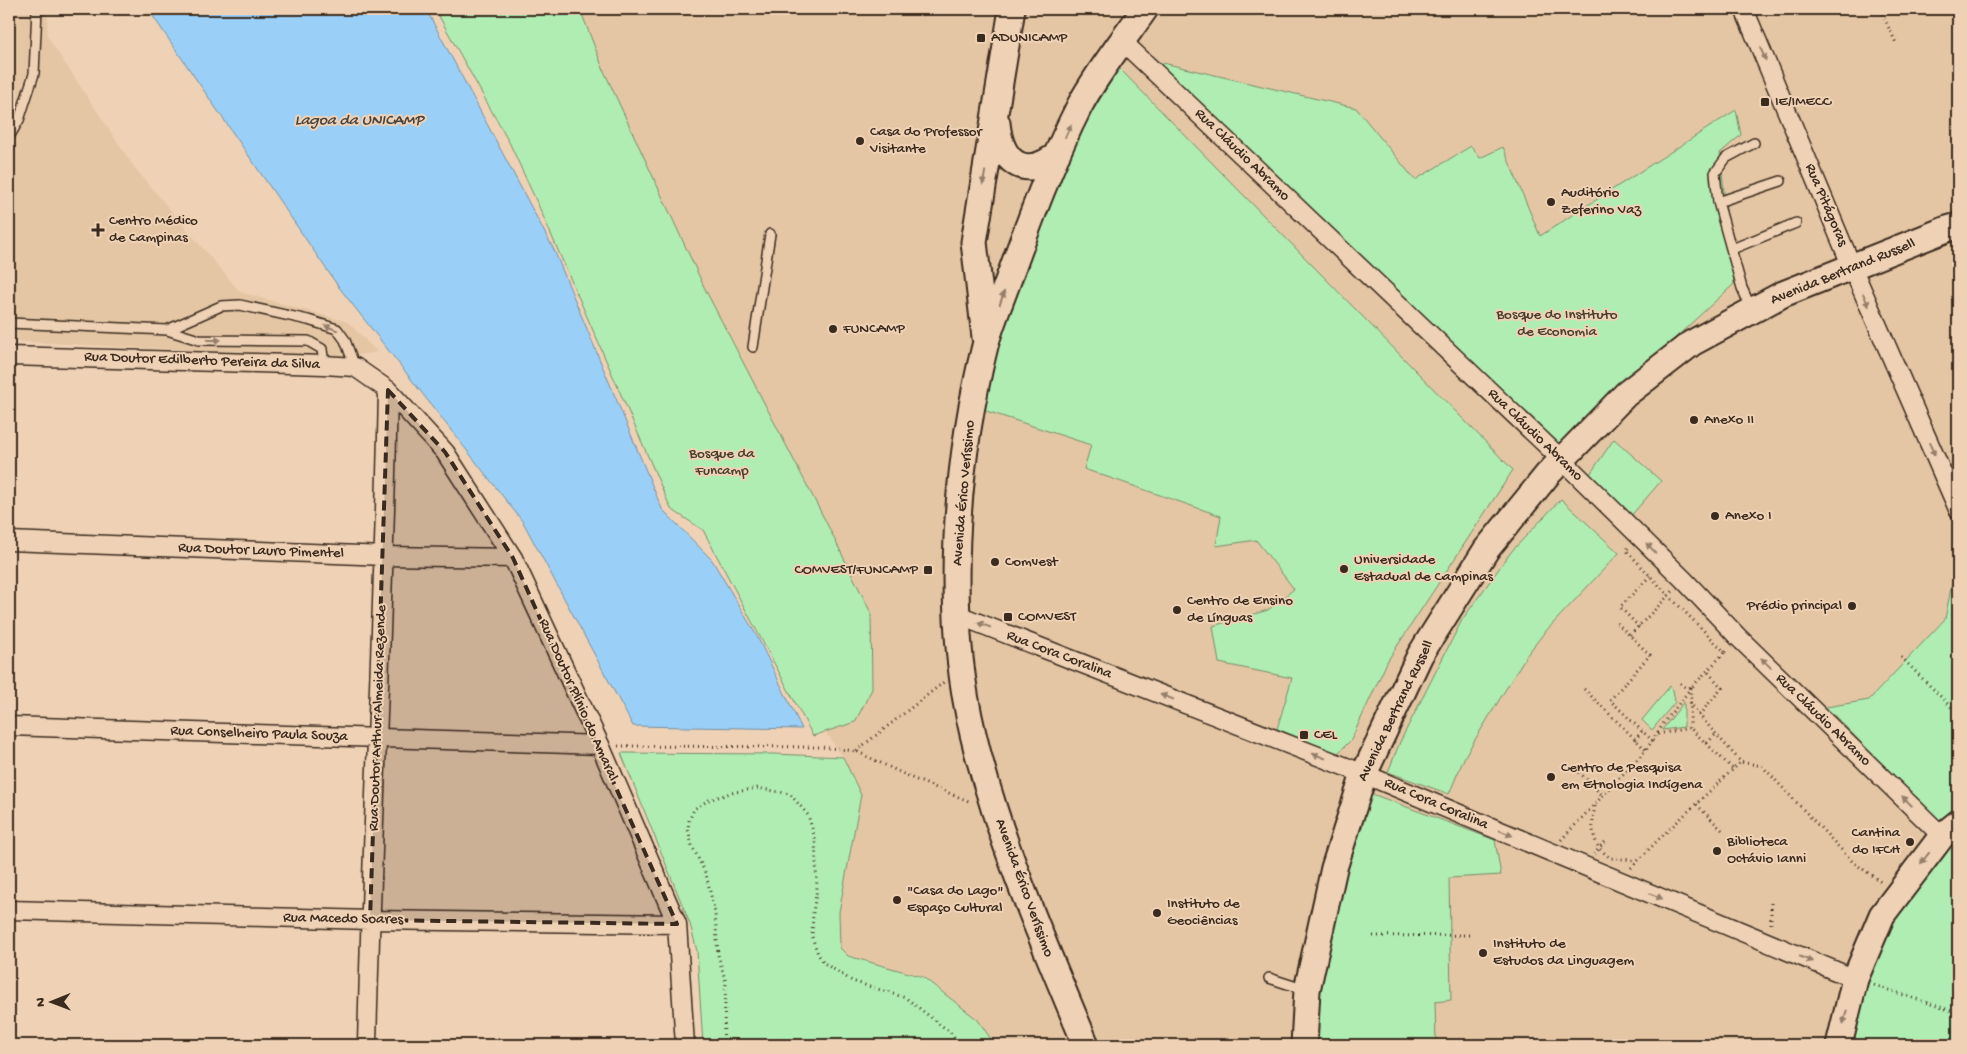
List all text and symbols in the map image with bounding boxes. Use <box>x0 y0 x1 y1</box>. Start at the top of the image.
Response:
place label: ADUNICAMP <box>991 29 1068 47</box>
marker: ADUNICAMP <box>975 32 987 44</box>
one-way arrow <box>1759 47 1767 61</box>
place label: IE/IMECC <box>1775 93 1832 111</box>
marker: IE/IMECC <box>1759 96 1771 108</box>
street label: Rua Cláudio Abramo <box>1191 105 1294 205</box>
water label: Lagoa da UNICAMP <box>295 112 425 131</box>
place label: Casa do Professor Visitante <box>869 123 984 158</box>
one-way arrow <box>1065 124 1073 138</box>
marker: Casa do Professor Visitante <box>854 135 866 147</box>
street label: Rua Pitágoras <box>1800 161 1852 250</box>
one-way arrow <box>980 170 988 186</box>
place label: Auditório Zeferino Vaz <box>1561 184 1641 219</box>
marker: Auditório Zeferino Vaz <box>1545 196 1557 208</box>
place label: Centro Médico de Campinas <box>109 212 198 247</box>
marker: Centro Médico de Campinas <box>91 223 105 237</box>
street label: Avenida Bertrand Russell <box>1768 235 1918 309</box>
one-way arrow <box>999 291 1006 306</box>
one-way arrow <box>1863 293 1871 307</box>
park label: Bosque do Instituto de Economia <box>1495 306 1618 341</box>
place label: FUNCAMP <box>842 320 906 338</box>
marker: FUNCAMP <box>827 323 839 335</box>
one-way arrow <box>323 324 338 332</box>
one-way arrow <box>207 336 223 344</box>
street label: Rua Doutor Edilberto Pereira da Silva <box>84 348 321 374</box>
street label: Rua Cláudio Abramo <box>1484 385 1587 485</box>
place label: Anexo II <box>1704 411 1754 429</box>
marker: Anexo II <box>1688 414 1700 426</box>
street label: Avenida Érico Veríssimo <box>949 419 979 566</box>
one-way arrow <box>1928 442 1936 456</box>
park label: Bosque da Funcamp <box>688 445 755 480</box>
place label: Anexo I <box>1725 507 1772 525</box>
marker: Anexo I <box>1709 510 1721 522</box>
street label: Rua Doutor Lauro Pimentel <box>178 539 344 563</box>
one-way arrow <box>1645 542 1657 554</box>
place label: Universidade Estadual de Campinas <box>1354 551 1494 586</box>
place label: Comvest <box>1005 553 1059 571</box>
marker: Comvest <box>989 556 1001 568</box>
place label: COMVEST/FUNCAMP <box>795 561 919 579</box>
marker: Universidade Estadual de Campinas <box>1338 563 1350 575</box>
marker: COMVEST/FUNCAMP <box>922 564 934 576</box>
place label: Centro de Ensino de Línguas <box>1187 592 1293 627</box>
place label: Prédio principal <box>1746 597 1842 615</box>
marker: Prédio principal <box>1846 600 1858 612</box>
street label: Rua Doutor Arthur Almeida Rezende <box>365 604 391 831</box>
marker: Centro de Ensino de Línguas <box>1171 604 1183 616</box>
place label: COMVEST <box>1018 608 1077 626</box>
marker: COMVEST <box>1002 611 1014 623</box>
street label: Rua Doutor Plínio do Amaral <box>534 616 622 784</box>
one-way arrow <box>976 621 991 628</box>
street label: Rua Cora Coralina <box>1004 627 1115 684</box>
street label: Avenida Bertrand Russell <box>1354 638 1438 784</box>
one-way arrow <box>1760 658 1772 670</box>
street label: Rua Cláudio Abramo <box>1772 670 1875 770</box>
one-way arrow <box>1160 693 1175 700</box>
street label: Rua Conselheiro Paula Souza <box>170 722 349 746</box>
place label: CEL <box>1314 726 1337 744</box>
marker: CEL <box>1298 729 1310 741</box>
one-way arrow <box>1311 752 1326 760</box>
place label: Centro de Pesquisa em Etnologia Indígena <box>1561 759 1703 794</box>
marker: Centro de Pesquisa em Etnologia Indígena <box>1545 771 1557 783</box>
street label: Rua Cora Coralina <box>1381 774 1491 834</box>
one-way arrow <box>1901 795 1913 807</box>
street label: Avenida Érico Veríssimo <box>991 816 1057 960</box>
place label: Cantina do IFCH <box>1852 824 1901 859</box>
one-way arrow <box>1499 830 1513 838</box>
place label: Biblioteca Octávio Ianni <box>1726 833 1806 868</box>
marker: Cantina do IFCH <box>1904 836 1916 848</box>
marker: Biblioteca Octávio Ianni <box>1711 845 1723 857</box>
one-way arrow <box>1919 851 1930 864</box>
place label: "Casa do Lago" Espaço Cultural <box>907 882 1004 917</box>
one-way arrow <box>1649 892 1663 900</box>
marker: "Casa do Lago" Espaço Cultural <box>891 894 903 906</box>
place label: Instituto de Geociências <box>1167 895 1240 930</box>
marker: Instituto de Geociências <box>1151 907 1163 919</box>
street label: Rua Macedo Soares <box>283 909 404 929</box>
place label: Instituto de Estudos da Linguagem <box>1493 935 1634 970</box>
marker: Instituto de Estudos da Linguagem <box>1477 947 1489 959</box>
one-way arrow <box>1799 955 1813 963</box>
north arrow <box>28 976 78 1026</box>
text: N <box>33 997 50 1007</box>
one-way arrow <box>1841 1009 1849 1024</box>

